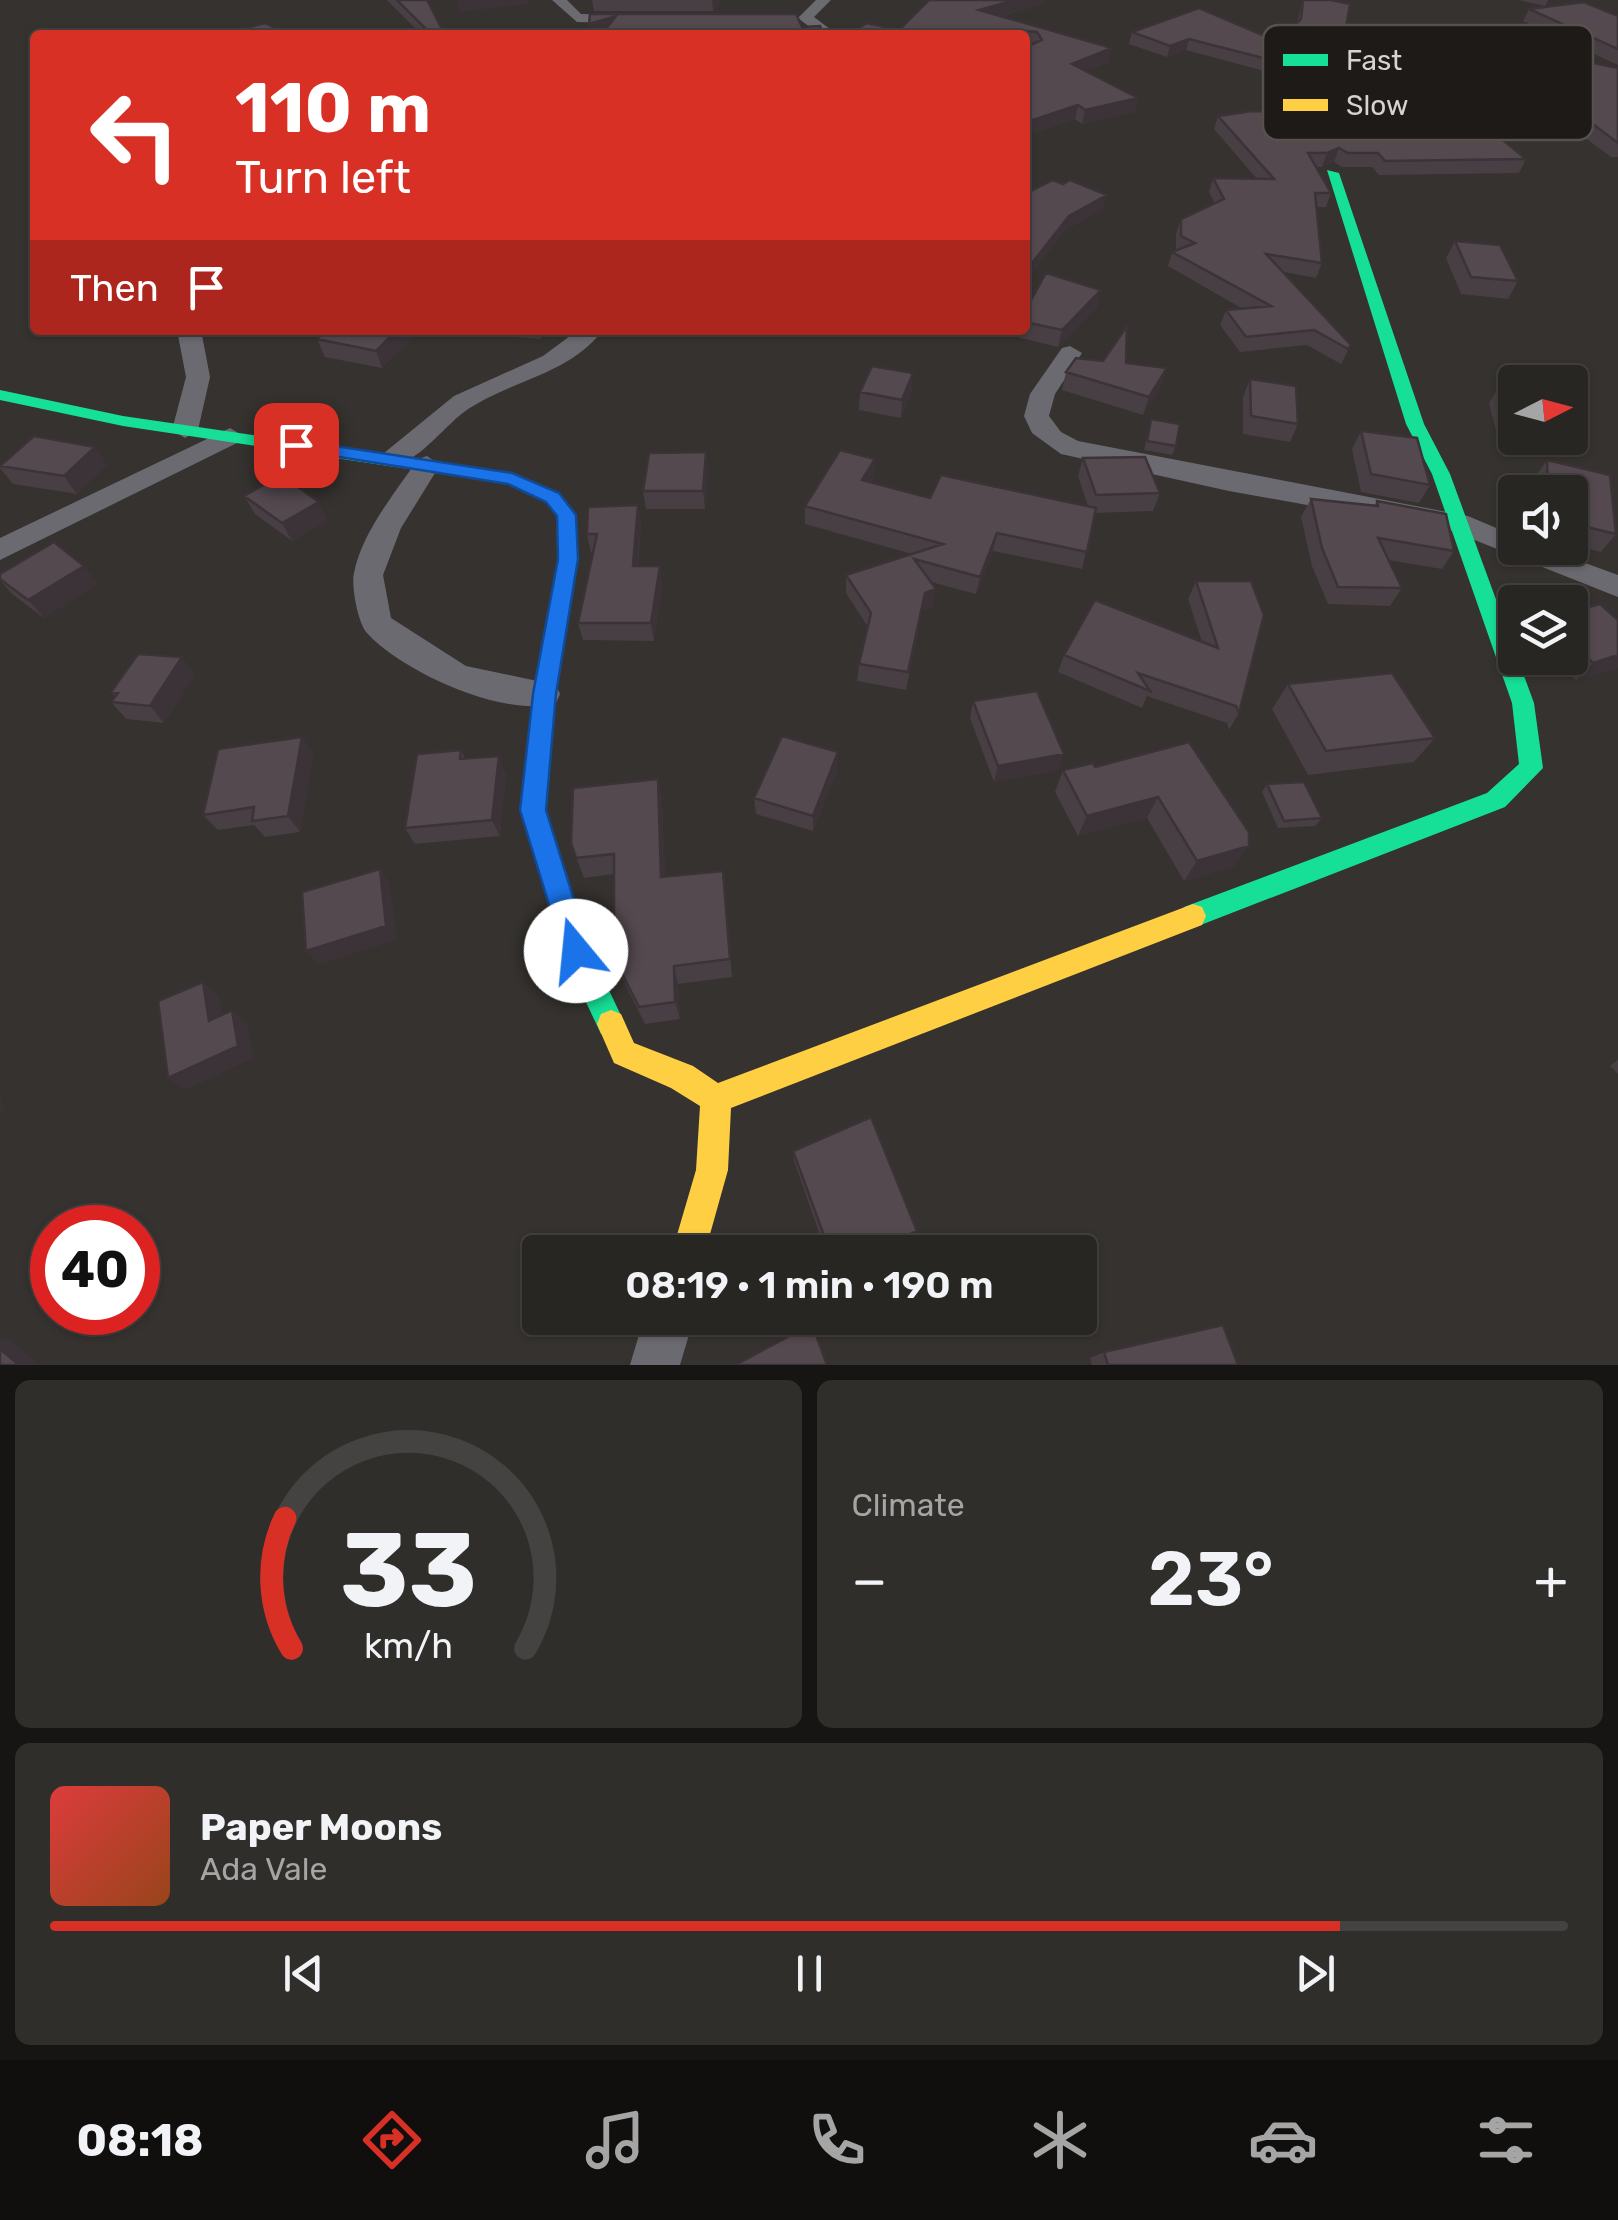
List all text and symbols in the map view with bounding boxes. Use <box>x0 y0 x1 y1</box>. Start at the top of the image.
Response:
legend <box>1263 25 1593 140</box>
text: Fast <box>1346 44 1402 77</box>
text: 110 m <box>235 67 431 150</box>
icon: left <box>70 70 200 200</box>
text: Slow <box>1346 89 1408 122</box>
text: Turn left <box>235 151 411 204</box>
icon: arrive <box>179 260 234 315</box>
text: Then <box>70 265 159 311</box>
north arrow <box>1498 365 1588 455</box>
map controls <box>1498 365 1588 675</box>
pin <box>254 403 339 488</box>
icon: arrive <box>269 418 324 473</box>
button: sound <box>1498 475 1588 565</box>
button: layers <box>1498 585 1588 675</box>
position arrow <box>524 899 628 1003</box>
speed limit sign: 40 <box>30 1205 160 1335</box>
text: 08:19 · 1 min · 190 m <box>625 1262 994 1308</box>
text: Climate <box>852 1486 965 1524</box>
text: 33 <box>340 1509 477 1632</box>
text: 23° <box>1147 1535 1274 1624</box>
text: − <box>852 1548 887 1613</box>
text: + <box>1534 1548 1568 1613</box>
text: km/h <box>364 1625 453 1667</box>
text: Paper Moons <box>200 1804 442 1850</box>
text: Ada Vale <box>200 1850 327 1888</box>
icon: previous <box>276 1946 331 2001</box>
icon: pause <box>782 1946 837 2001</box>
icon: next <box>1288 1946 1343 2001</box>
icon: directions <box>357 2105 427 2175</box>
icon: music <box>580 2105 650 2175</box>
icon: phone <box>802 2105 872 2175</box>
icon: climate <box>1025 2105 1095 2175</box>
icon: car <box>1248 2105 1318 2175</box>
icon: filters <box>1471 2105 1541 2175</box>
text: 08:18 <box>76 2114 204 2167</box>

